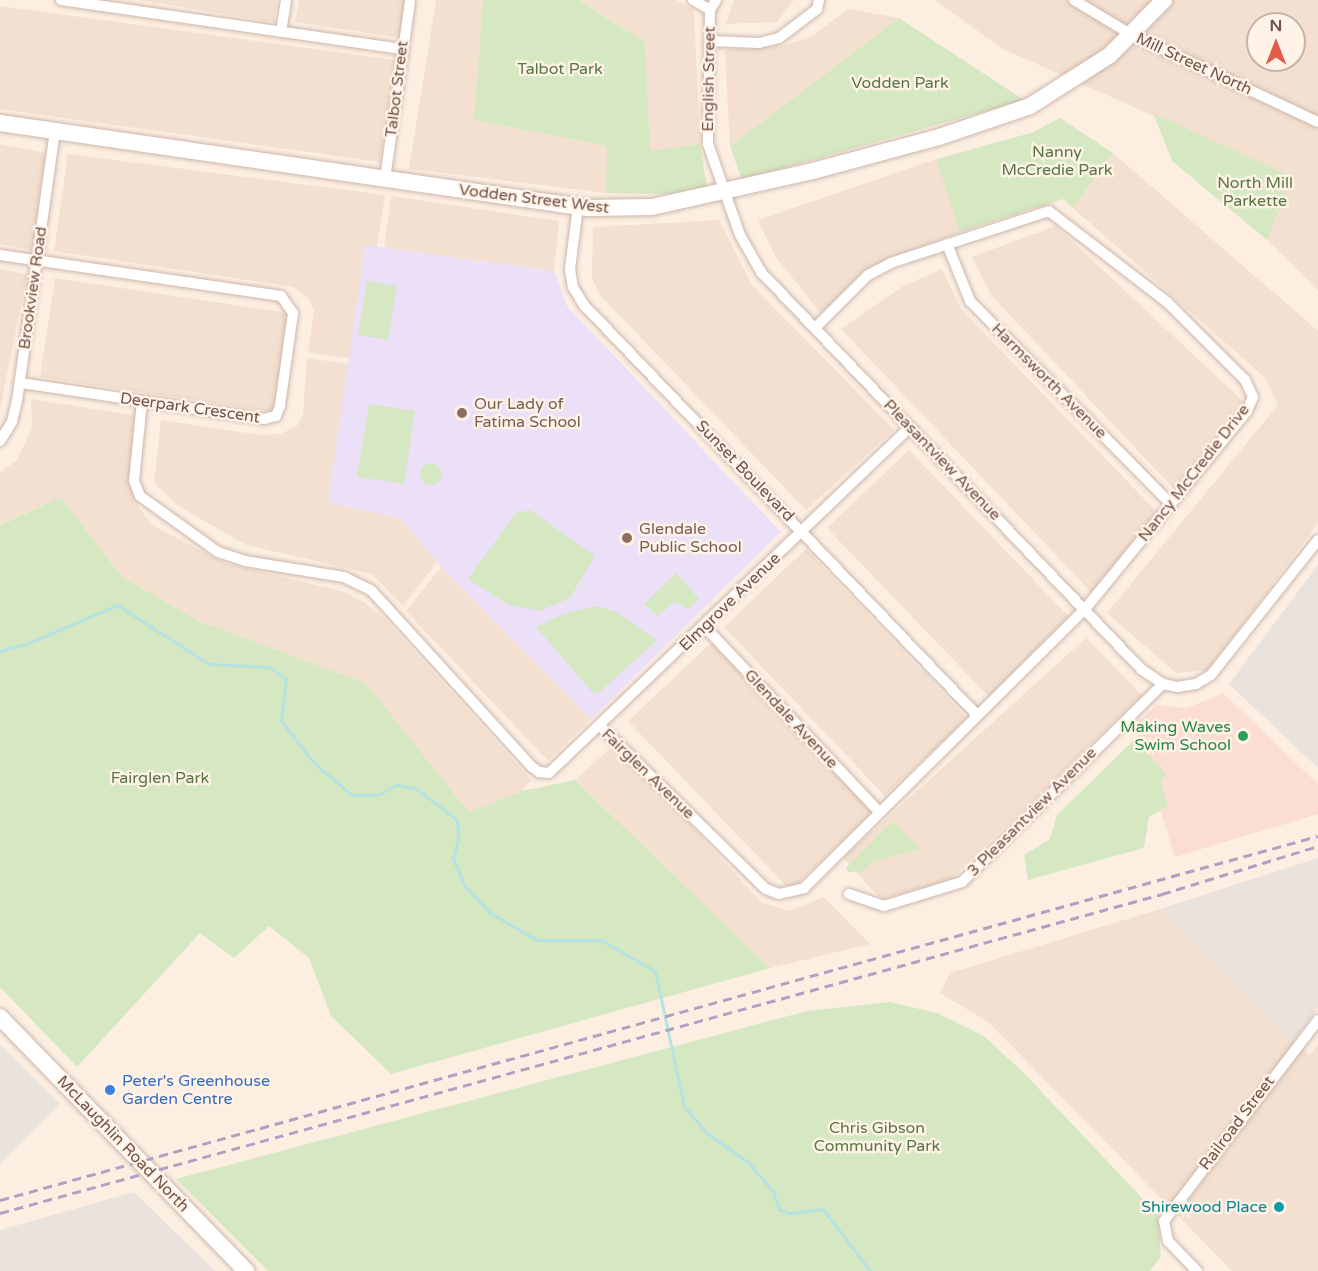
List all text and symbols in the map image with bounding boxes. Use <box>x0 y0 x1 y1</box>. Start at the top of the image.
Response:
north arrow <box>1246 12 1306 72</box>
text: N <box>1270 16 1282 36</box>
street label: English Street <box>698 26 720 132</box>
street label: Mill Street North <box>1133 29 1255 99</box>
street label: Talbot Street <box>382 40 412 138</box>
park label: Talbot Park <box>517 59 603 79</box>
park label: Vodden Park <box>851 73 949 93</box>
park label: Nanny McCredie Park <box>1001 142 1113 180</box>
park label: North Mill Parkette <box>1217 173 1293 211</box>
street label: Vodden Street West <box>458 180 610 218</box>
street label: Brookview Road <box>15 226 51 350</box>
street label: Harmsworth Avenue <box>987 319 1111 443</box>
street label: Deerpark Crescent <box>119 389 261 427</box>
place label: Our Lady of Fatima School <box>474 394 581 432</box>
street label: Pleasantview Avenue <box>879 396 1005 524</box>
street label: Nancy McCredie Drive <box>1134 400 1254 546</box>
marker: Our Lady of Fatima School <box>455 406 469 420</box>
street label: Sunset Boulevard <box>692 416 798 526</box>
place label: Glendale Public School <box>639 519 742 557</box>
marker: Glendale Public School <box>620 531 634 545</box>
street label: Elmgrove Avenue <box>675 549 785 655</box>
street label: Glendale Avenue <box>740 665 842 773</box>
place label: Making Waves Swim School <box>1120 717 1231 755</box>
street label: Fairglen Avenue <box>598 725 698 823</box>
marker: Making Waves Swim School <box>1236 729 1250 743</box>
street label: 3 Pleasantview Avenue <box>963 743 1101 881</box>
park label: Fairglen Park <box>111 768 209 788</box>
place label: Peter's Greenhouse Garden Centre <box>122 1071 270 1109</box>
street label: McLaughlin Road North <box>53 1072 193 1216</box>
street label: Railroad Street <box>1195 1072 1279 1174</box>
marker: Peter's Greenhouse Garden Centre <box>103 1083 117 1097</box>
park label: Chris Gibson Community Park <box>814 1118 940 1156</box>
place label: Shirewood Place <box>1141 1197 1267 1217</box>
marker: Shirewood Place <box>1272 1200 1286 1214</box>

